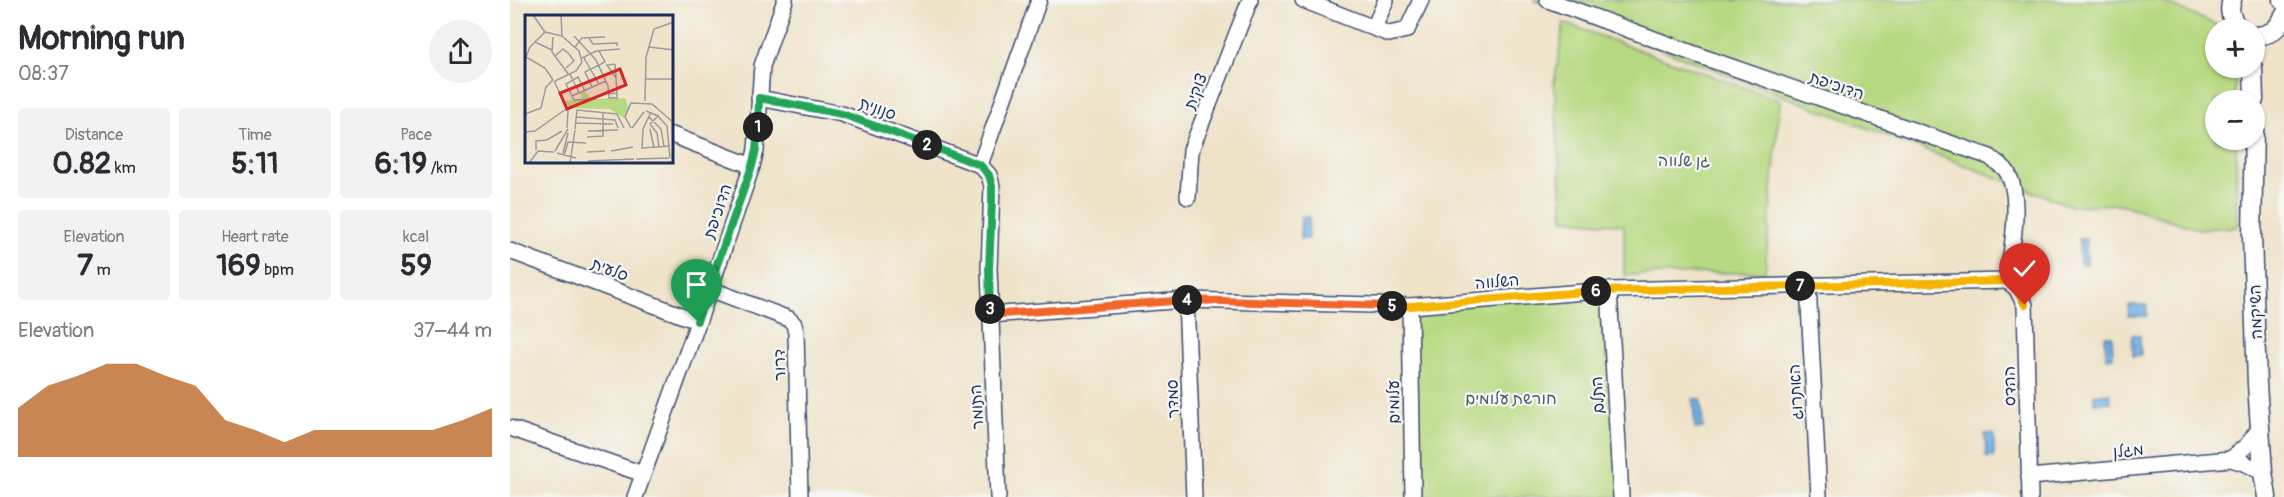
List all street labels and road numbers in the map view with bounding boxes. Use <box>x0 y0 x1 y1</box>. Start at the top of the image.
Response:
street label: הדוכיפת <box>1806 67 1867 105</box>
street label: צוקית <box>1180 70 1212 113</box>
street label: סנונית <box>856 93 899 125</box>
street label: הדוכיפת <box>699 181 737 242</box>
street label: סלעית <box>587 253 631 286</box>
street label: השלווה <box>1474 270 1520 294</box>
street label: השיקמה <box>2245 284 2267 340</box>
street label: דרור <box>770 349 790 381</box>
street label: האתרוג <box>1785 364 1807 420</box>
street label: ההדס <box>2000 366 2020 406</box>
street label: התלם <box>1587 376 1609 414</box>
street label: סמדר <box>1162 379 1184 419</box>
street label: עלומים <box>1384 380 1404 424</box>
street label: התומר <box>966 384 988 430</box>
street label: מגלן <box>2112 440 2144 462</box>

